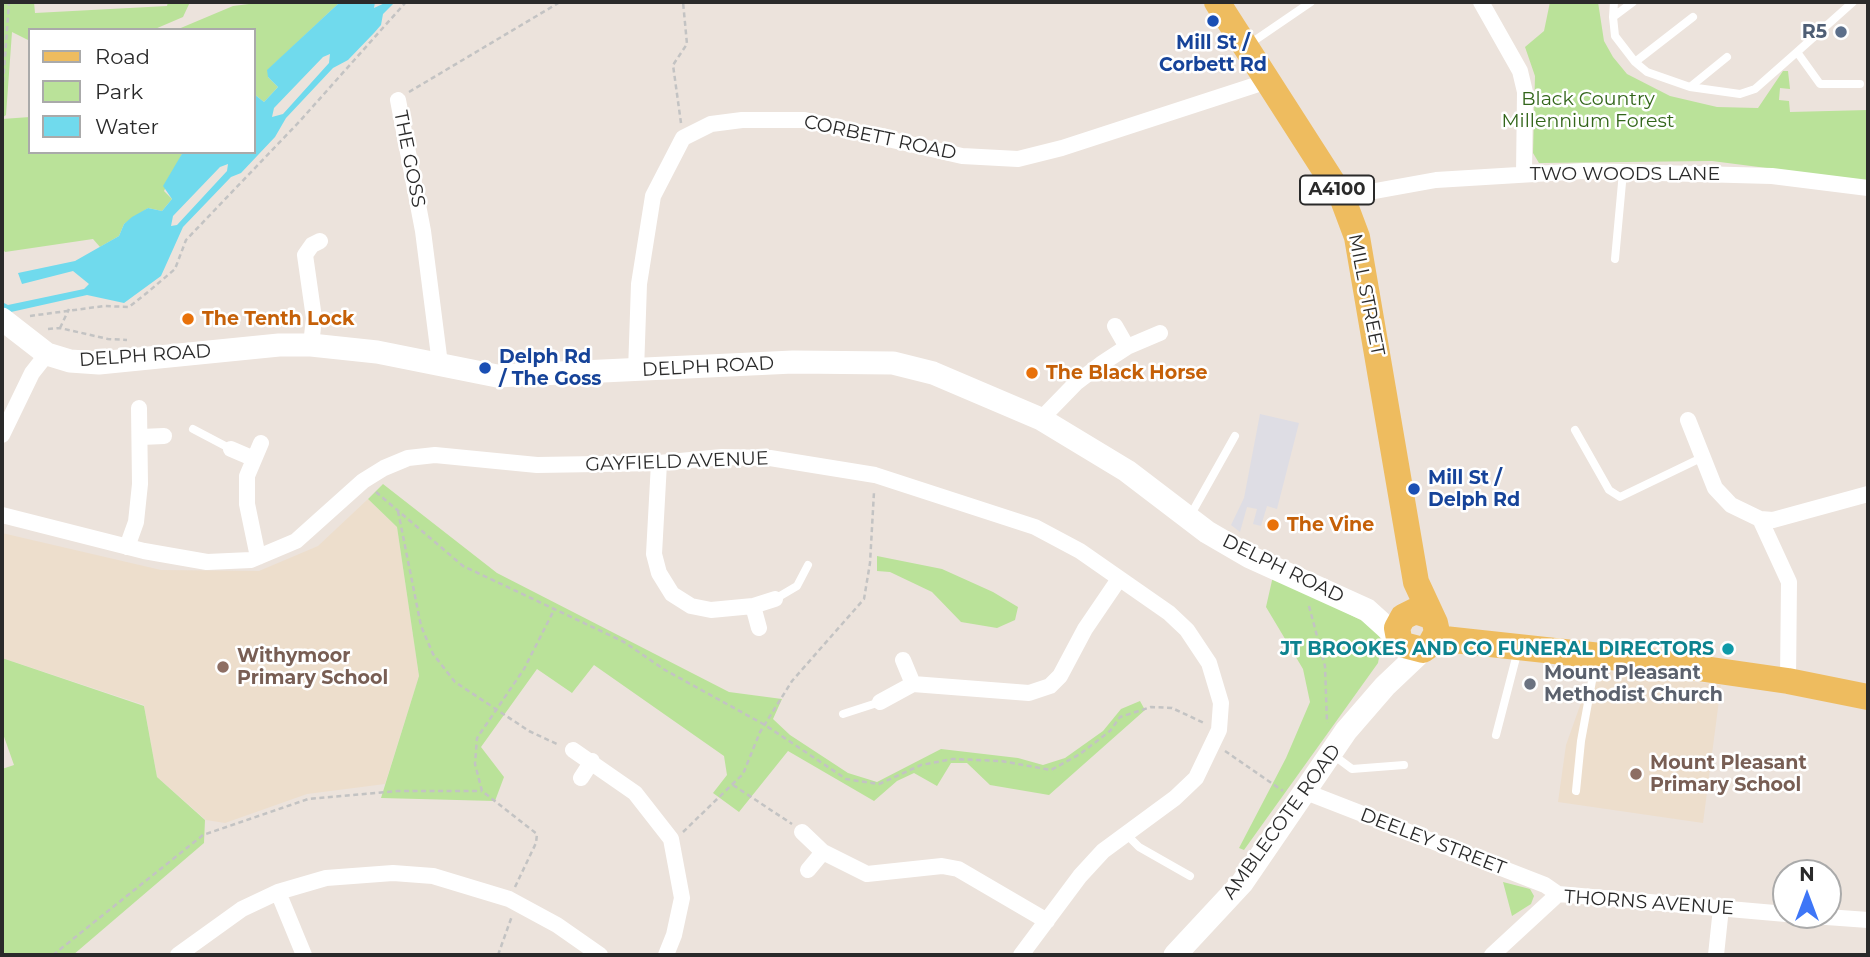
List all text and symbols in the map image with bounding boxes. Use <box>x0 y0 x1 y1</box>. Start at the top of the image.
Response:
marker: Mill St / Corbett Rd <box>1205 13 1221 29</box>
place label: R5 <box>1802 21 1827 43</box>
marker: R5 <box>1833 24 1849 40</box>
legend <box>28 28 256 154</box>
place label: Mill St / Corbett Rd <box>1159 32 1267 76</box>
text: Road <box>95 44 150 69</box>
text: Park <box>95 79 143 104</box>
park label: Black Country Millennium Forest <box>1501 88 1675 132</box>
street label: THE GOSS <box>388 109 430 209</box>
street label: CORBETT ROAD <box>802 111 958 165</box>
text: Water <box>95 114 159 139</box>
street label: TWO WOODS LANE <box>1530 163 1720 185</box>
road number: A4100 <box>1300 176 1374 204</box>
street label: MILL STREET <box>1343 232 1389 358</box>
place label: The Tenth Lock <box>202 308 354 330</box>
marker: The Tenth Lock <box>180 311 196 327</box>
street label: DELPH ROAD <box>78 340 212 372</box>
place label: Delph Rd / The Goss <box>499 346 601 390</box>
street label: DELPH ROAD <box>641 352 775 382</box>
marker: Delph Rd / The Goss <box>477 360 493 376</box>
place label: The Black Horse <box>1046 362 1207 384</box>
marker: The Black Horse <box>1024 365 1040 381</box>
street label: GAYFIELD AVENUE <box>585 447 769 477</box>
place label: Mill St / Delph Rd <box>1428 467 1520 511</box>
marker: Mill St / Delph Rd <box>1406 481 1422 497</box>
place label: The Vine <box>1287 514 1374 536</box>
marker: The Vine <box>1265 517 1281 533</box>
street label: DELPH ROAD <box>1219 530 1347 608</box>
place label: JT BROOKES AND CO FUNERAL DIRECTORS <box>1280 638 1714 660</box>
marker: JT BROOKES AND CO FUNERAL DIRECTORS <box>1720 641 1736 657</box>
place label: Withymoor Primary School <box>237 645 388 689</box>
marker: Withymoor Primary School <box>215 659 231 675</box>
place label: Mount Pleasant Methodist Church <box>1544 662 1723 706</box>
marker: Mount Pleasant Methodist Church <box>1522 676 1538 692</box>
street label: AMBLECOTE ROAD <box>1218 740 1346 904</box>
place label: Mount Pleasant Primary School <box>1650 752 1807 796</box>
marker: Mount Pleasant Primary School <box>1628 766 1644 782</box>
street label: DEELEY STREET <box>1357 804 1509 880</box>
north arrow <box>1772 859 1842 929</box>
text: N <box>1799 863 1815 886</box>
street label: THORNS AVENUE <box>1563 886 1735 920</box>

